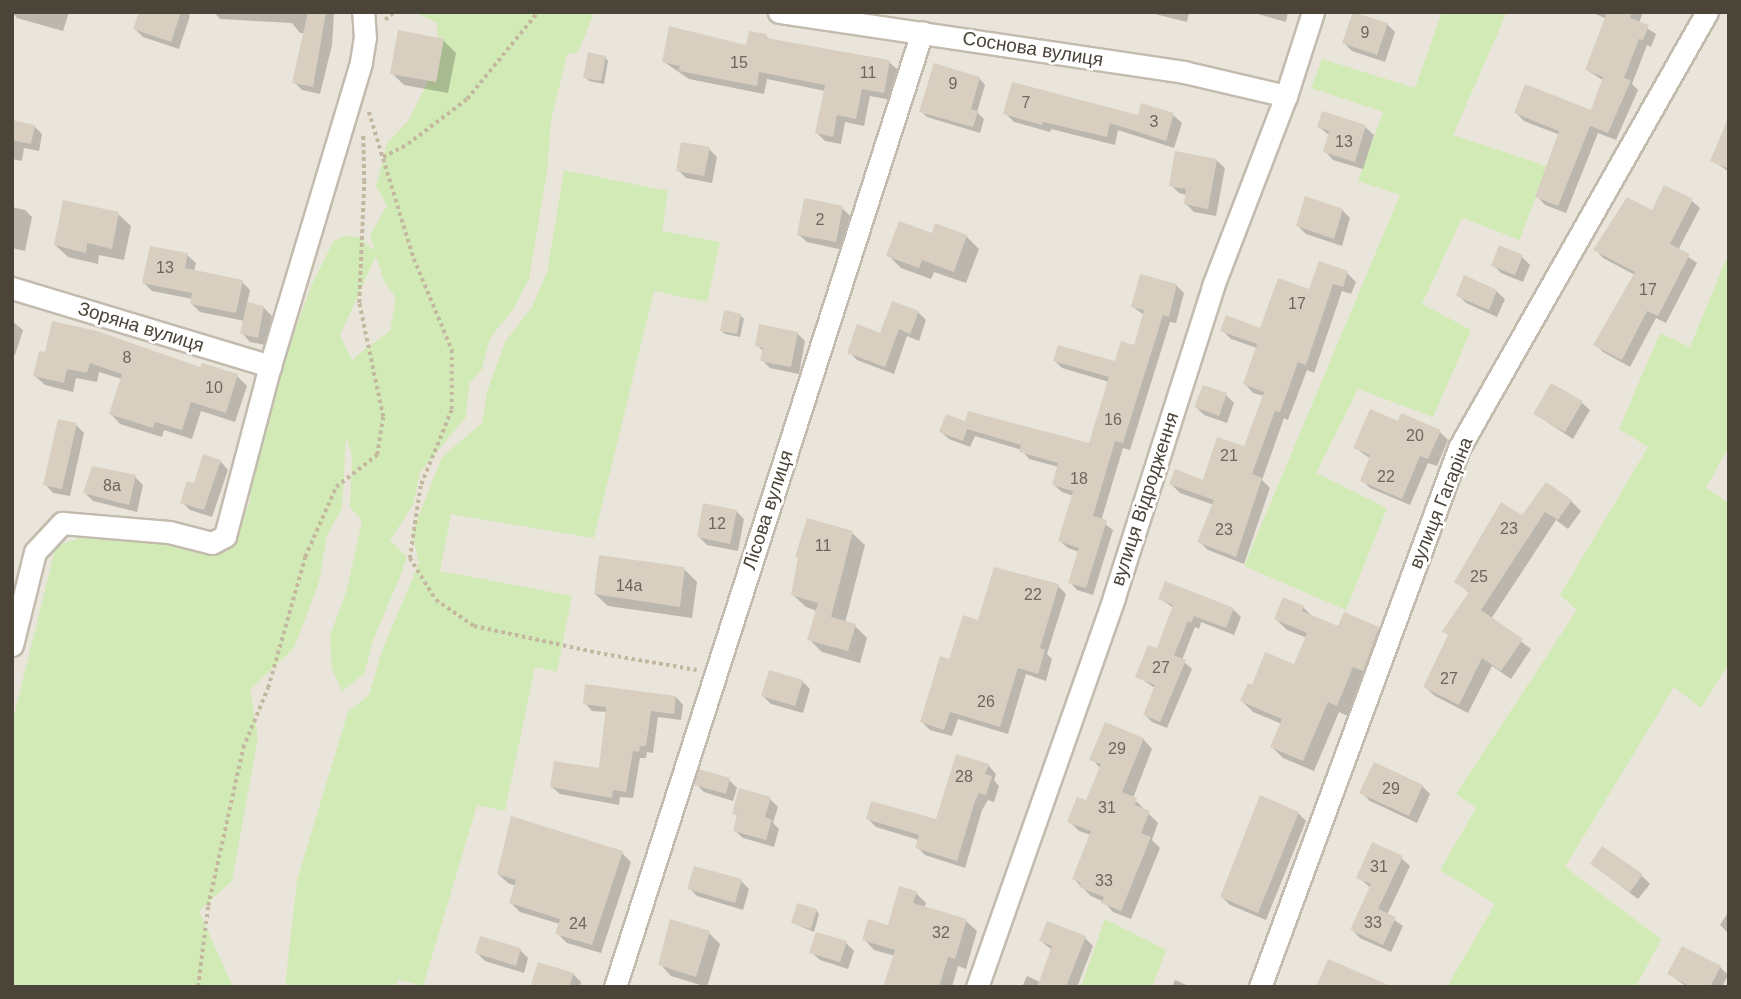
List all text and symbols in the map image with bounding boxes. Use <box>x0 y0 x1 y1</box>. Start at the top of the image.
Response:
house number: 9 <box>1361 23 1369 43</box>
street label: Соснова вулиця <box>961 27 1105 71</box>
house number: 15 <box>730 53 748 73</box>
house number: 11 <box>860 63 876 83</box>
house number: 9 <box>949 74 957 94</box>
house number: 7 <box>1022 93 1030 113</box>
house number: 3 <box>1150 112 1158 132</box>
house number: 13 <box>1335 132 1353 152</box>
house number: 2 <box>816 210 824 230</box>
house number: 13 <box>156 258 174 278</box>
house number: 17 <box>1639 280 1657 300</box>
house number: 17 <box>1288 294 1306 314</box>
street label: Зоряна вулиця <box>75 297 207 357</box>
house number: 8 <box>123 348 131 368</box>
house number: 10 <box>205 378 223 398</box>
street label: вулиця Відродження <box>1106 409 1184 589</box>
house number: 16 <box>1104 410 1122 430</box>
house number: 20 <box>1406 426 1424 446</box>
street label: вулиця Гагаріна <box>1404 434 1478 572</box>
house number: 21 <box>1220 446 1238 466</box>
street label: Лісова вулиця <box>738 447 798 573</box>
house number: 22 <box>1377 467 1395 487</box>
house number: 18 <box>1070 469 1088 489</box>
house number: 8а <box>103 476 121 496</box>
house number: 12 <box>708 514 726 534</box>
house number: 23 <box>1500 519 1518 539</box>
house number: 23 <box>1215 520 1233 540</box>
house number: 11 <box>815 536 831 556</box>
house number: 25 <box>1470 567 1488 587</box>
house number: 14а <box>616 576 642 596</box>
house number: 22 <box>1024 585 1042 605</box>
house number: 27 <box>1152 658 1170 678</box>
house number: 27 <box>1440 669 1458 689</box>
house number: 26 <box>977 692 995 712</box>
house number: 29 <box>1108 739 1126 759</box>
house number: 28 <box>955 767 973 787</box>
house number: 29 <box>1382 779 1400 799</box>
house number: 31 <box>1098 798 1116 818</box>
house number: 31 <box>1370 857 1388 877</box>
house number: 33 <box>1095 871 1113 891</box>
house number: 33 <box>1364 913 1382 933</box>
house number: 24 <box>569 914 587 934</box>
house number: 32 <box>932 923 950 943</box>

